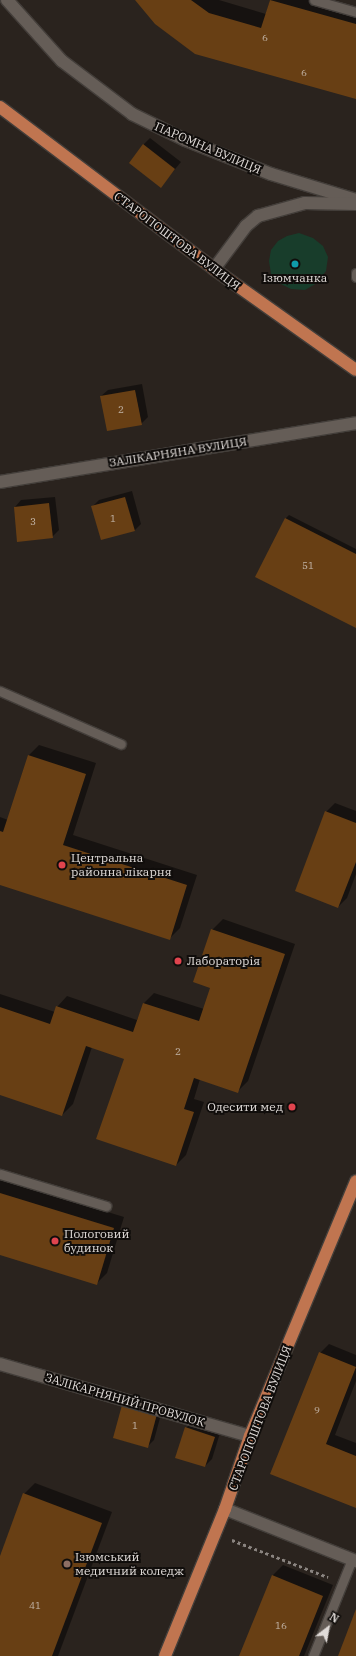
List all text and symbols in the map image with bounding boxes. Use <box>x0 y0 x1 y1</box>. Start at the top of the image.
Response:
house number: 6 <box>262 32 268 44</box>
house number: 6 <box>301 67 307 79</box>
street label: ПАРОМНА ВУЛИЦЯ <box>153 119 263 177</box>
street label: СТАРОПОШТОВА ВУЛИЦЯ <box>111 189 243 293</box>
marker: Ізюмчанка <box>290 259 300 269</box>
place label: Ізюмчанка <box>263 271 327 285</box>
house number: 2 <box>118 404 124 416</box>
street label: ЗАЛІКАРНЯНА ВУЛИЦЯ <box>108 434 248 470</box>
house number: 1 <box>110 513 116 525</box>
house number: 3 <box>30 516 36 528</box>
house number: 51 <box>302 560 314 572</box>
place label: Центральна районна лікарня <box>71 851 172 879</box>
marker: Центральна районна лікарня <box>56 859 68 871</box>
place label: Лабораторія <box>187 954 260 968</box>
marker: Лабораторія <box>172 955 184 967</box>
house number: 2 <box>175 1046 181 1058</box>
place label: Одесити мед <box>207 1100 283 1114</box>
marker: Одесити мед <box>286 1101 298 1113</box>
place label: Пологовий будинок <box>64 1227 129 1255</box>
marker: Пологовий будинок <box>49 1235 61 1247</box>
street label: СТАРОПОШТОВА ВУЛИЦЯ <box>226 1343 294 1493</box>
street label: ЗАЛІКАРНЯНИЙ ПРОВУЛОК <box>43 1370 207 1430</box>
house number: 9 <box>314 1405 320 1417</box>
house number: 1 <box>132 1420 138 1432</box>
place label: Ізюмський медичний коледж <box>75 1550 184 1578</box>
marker: Ізюмський медичний коледж <box>62 1559 72 1569</box>
house number: 41 <box>29 1600 41 1612</box>
north arrow <box>308 1608 348 1648</box>
text: N <box>327 1609 342 1626</box>
house number: 16 <box>275 1620 287 1632</box>

